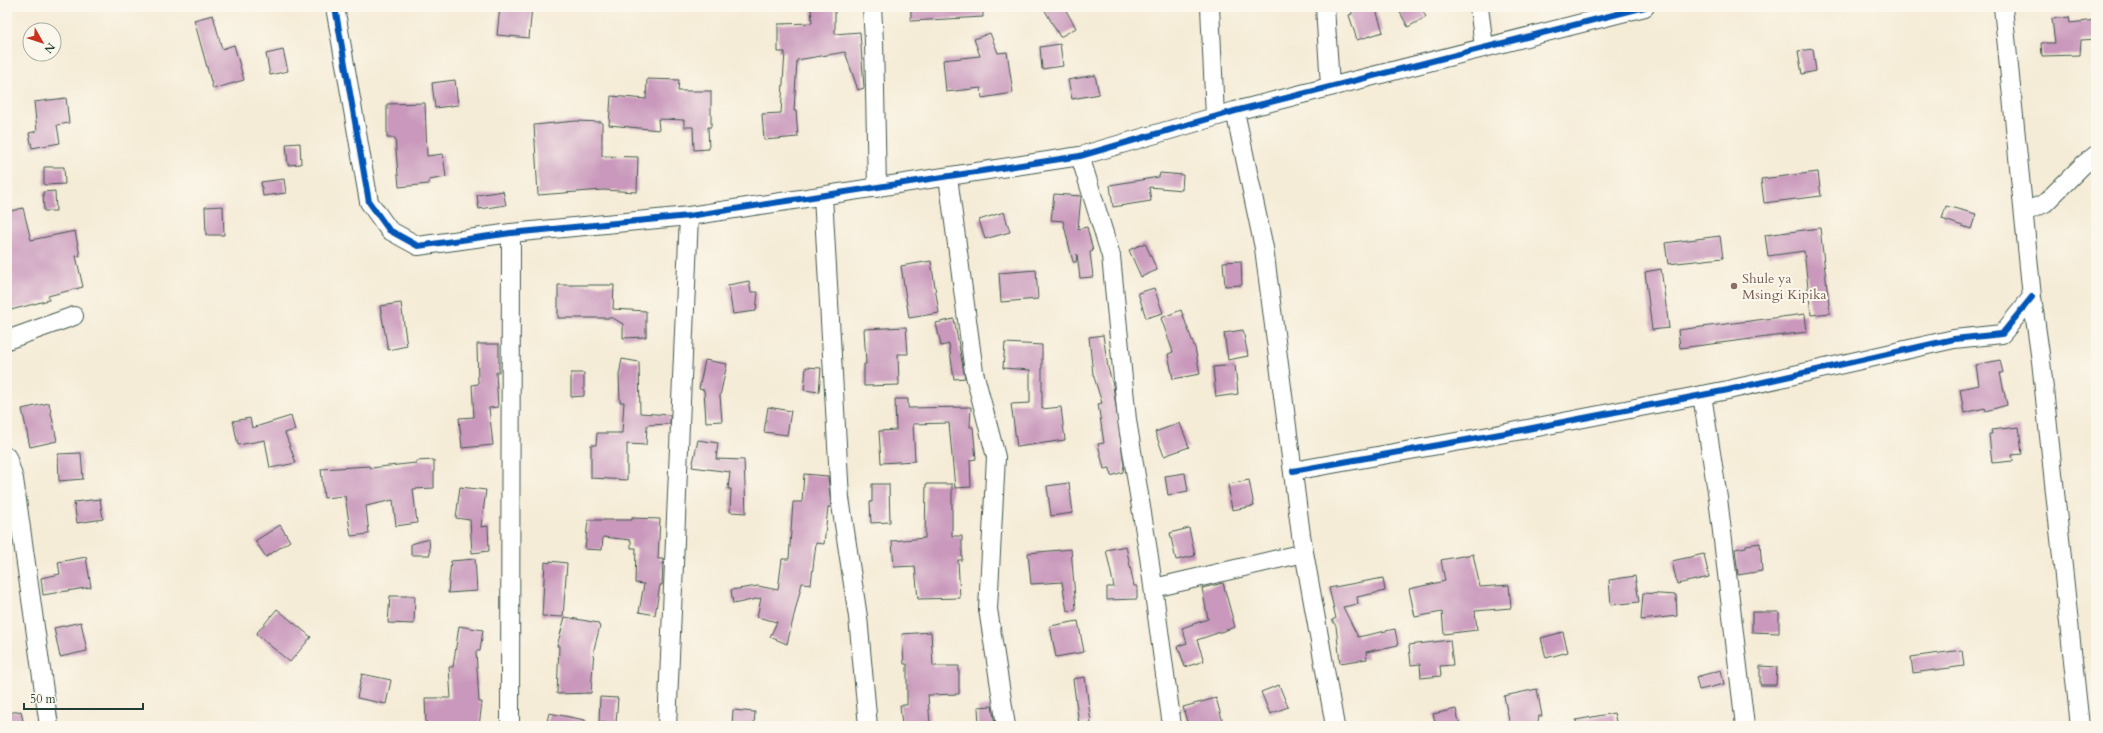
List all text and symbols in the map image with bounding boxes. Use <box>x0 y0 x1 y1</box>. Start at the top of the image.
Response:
north arrow <box>22 22 62 62</box>
text: N <box>40 40 58 57</box>
place label: Shule ya Msingi Kipika <box>1742 269 1827 304</box>
marker: Shule ya Msingi Kipika <box>1729 281 1739 291</box>
scale bar <box>24 685 143 711</box>
text: 50 m <box>30 691 57 707</box>

